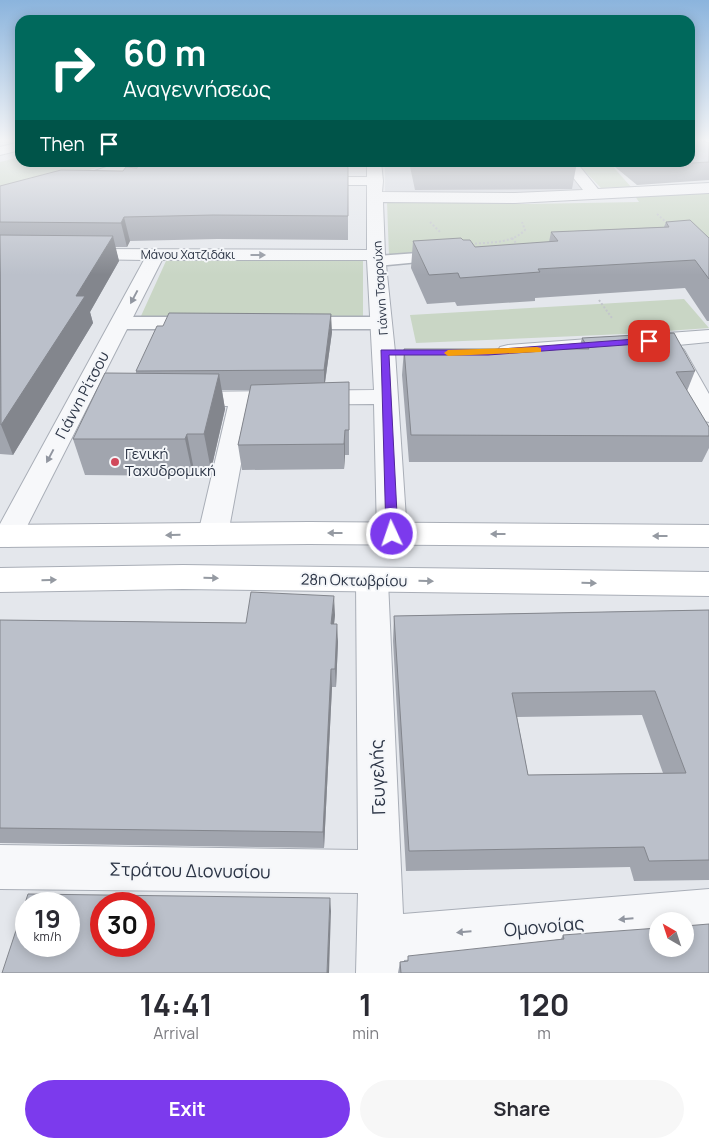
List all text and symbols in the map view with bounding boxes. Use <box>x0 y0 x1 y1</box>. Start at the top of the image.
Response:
text: 60 m <box>123 29 206 77</box>
icon: right <box>40 35 105 100</box>
text: Αναγεννήσεως <box>123 74 271 104</box>
icon: arrive <box>95 130 123 158</box>
text: Then <box>40 131 85 157</box>
street label: Γιάννη Τσαρούχη <box>368 240 392 336</box>
street label: Μάνου Χατζιδάκι <box>141 246 235 263</box>
one-way arrow <box>250 251 266 259</box>
one-way arrow <box>129 290 138 304</box>
pin <box>628 320 670 362</box>
icon: arrive <box>635 327 663 355</box>
street label: Γιάννη Ρίτσου <box>50 348 114 442</box>
place label: Γενική Ταχυδρομική <box>125 443 216 481</box>
one-way arrow <box>46 449 54 464</box>
marker: Γενική Ταχυδρομική <box>109 456 121 468</box>
position arrow <box>365 507 417 559</box>
one-way arrow <box>327 529 343 537</box>
one-way arrow <box>490 530 506 538</box>
one-way arrow <box>165 531 181 539</box>
one-way arrow <box>652 531 668 539</box>
street label: 28η Οκτωβρίου <box>301 569 407 591</box>
one-way arrow <box>203 574 219 582</box>
one-way arrow <box>41 575 57 583</box>
one-way arrow <box>418 577 434 585</box>
one-way arrow <box>581 579 597 587</box>
street label: Γευγελής <box>364 739 390 815</box>
street label: Στράτου Διονυσίου <box>109 857 271 883</box>
speed limit sign: 30 <box>90 892 155 957</box>
text: 19 <box>34 901 61 936</box>
street label: Ομονοίας <box>503 911 585 941</box>
north arrow <box>649 912 694 958</box>
map controls <box>649 912 694 957</box>
one-way arrow <box>617 915 633 923</box>
text: km/h <box>34 928 61 945</box>
one-way arrow <box>455 929 471 937</box>
text: 14:41 <box>140 984 213 1025</box>
text: 1 <box>359 984 372 1025</box>
text: 120 <box>519 984 569 1025</box>
text: Arrival <box>153 1022 199 1044</box>
text: min <box>352 1022 379 1044</box>
text: m <box>537 1022 551 1044</box>
button: Exit <box>25 1080 350 1138</box>
button: Share <box>360 1080 684 1138</box>

